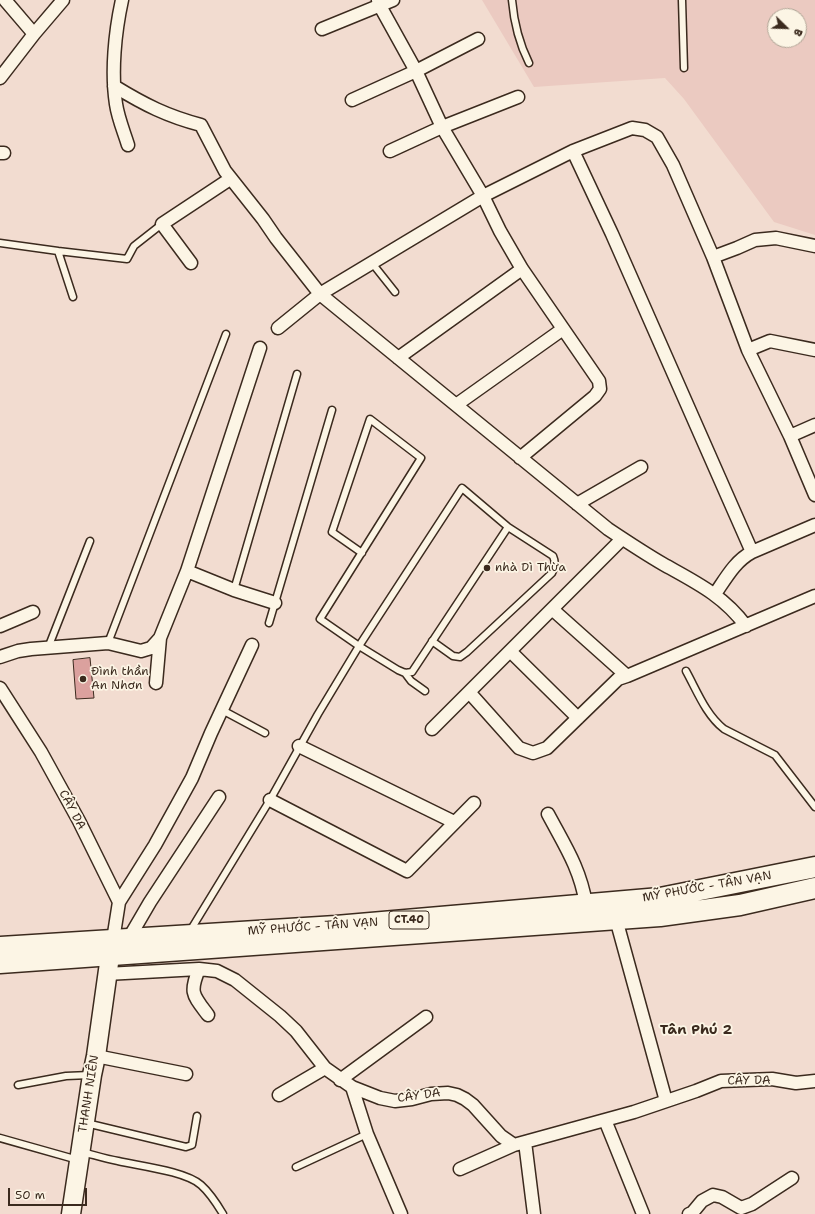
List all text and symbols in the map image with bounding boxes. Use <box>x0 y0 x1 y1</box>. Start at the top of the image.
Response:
north arrow <box>767 8 807 48</box>
text: B <box>789 26 806 39</box>
place label: nhà Dì Thừa <box>495 561 566 575</box>
marker: nhà Dì Thừa <box>482 563 492 573</box>
place label: Đình thần An Nhơn <box>91 665 149 693</box>
marker: Đình thần An Nhơn <box>78 674 88 684</box>
street label: CÂY DA <box>56 788 88 832</box>
street label: MỸ PHƯỚC - TÂN VẠN <box>641 869 773 905</box>
road number: CT.40 <box>389 911 429 929</box>
street label: MỸ PHƯỚC - TÂN VẠN <box>247 915 379 939</box>
district label: Tân Phú 2 <box>660 1022 732 1038</box>
street label: THANH NIÊN <box>76 1054 102 1134</box>
street label: CÂY DA <box>727 1073 771 1089</box>
street label: CÂY DA <box>397 1086 441 1106</box>
scale bar <box>10 1180 89 1206</box>
text: 50 m <box>15 1187 45 1203</box>

